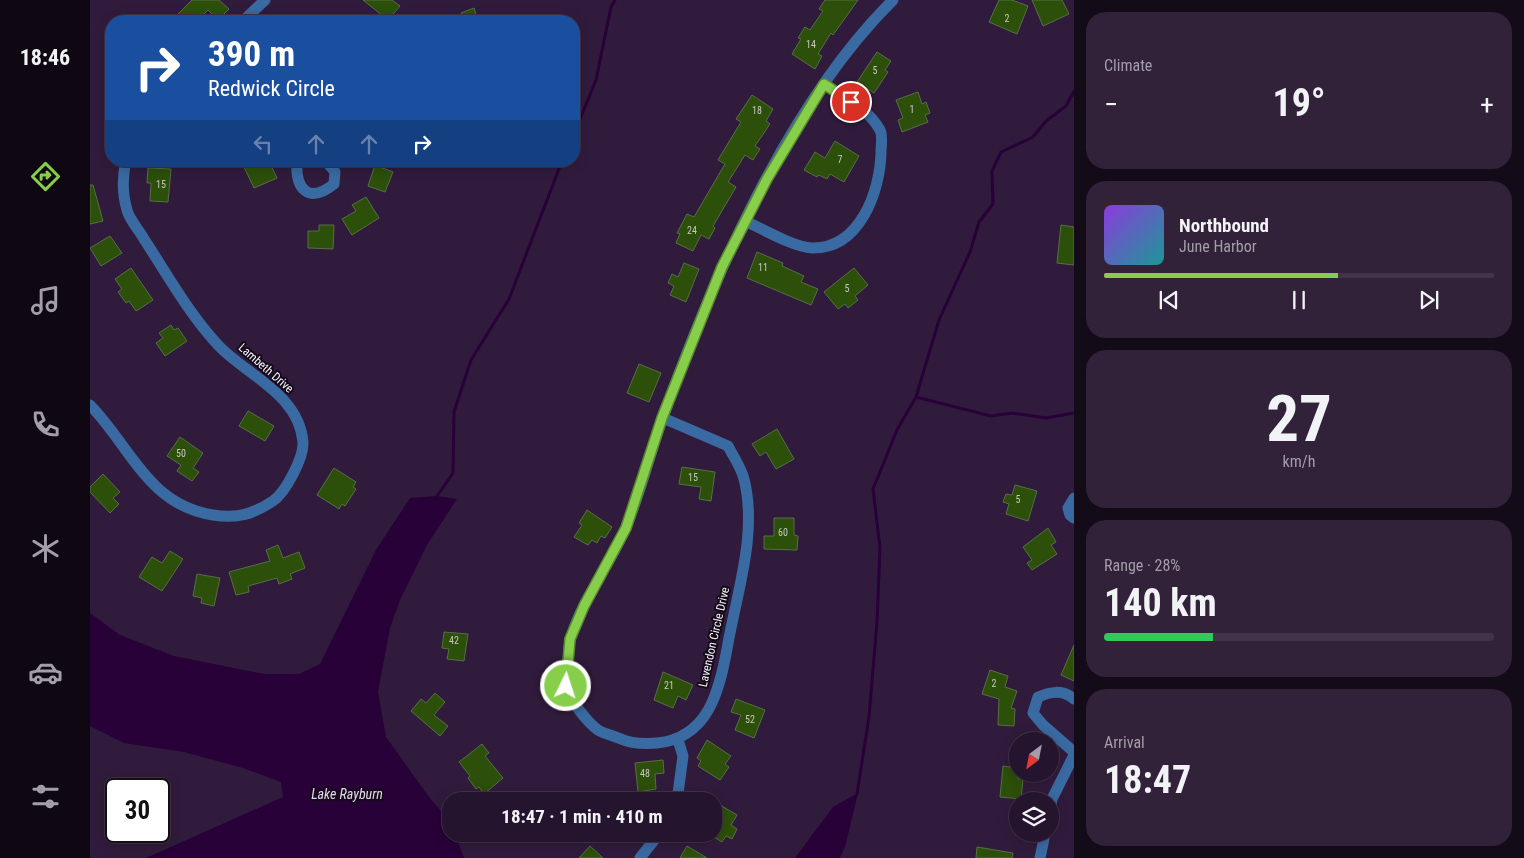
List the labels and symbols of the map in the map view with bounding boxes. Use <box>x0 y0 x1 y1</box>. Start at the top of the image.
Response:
house number: 2 <box>1005 13 1010 24</box>
house number: 14 <box>806 39 816 50</box>
house number: 5 <box>873 65 878 76</box>
pin <box>830 81 872 123</box>
house number: 1 <box>910 104 914 115</box>
house number: 18 <box>752 105 762 116</box>
house number: 7 <box>838 154 843 165</box>
house number: 15 <box>156 179 166 190</box>
house number: 24 <box>687 225 697 236</box>
house number: 11 <box>758 262 768 273</box>
house number: 5 <box>845 283 850 294</box>
street label: Lambeth Drive <box>236 340 297 396</box>
house number: 50 <box>176 448 186 459</box>
house number: 15 <box>688 472 698 483</box>
house number: 5 <box>1016 494 1021 505</box>
house number: 60 <box>778 527 788 538</box>
street label: Lavendon Circle Drive <box>696 585 732 688</box>
house number: 42 <box>449 635 459 646</box>
position arrow <box>539 659 591 711</box>
house number: 2 <box>992 678 997 689</box>
house number: 21 <box>664 680 674 691</box>
house number: 52 <box>745 714 755 725</box>
north arrow <box>1009 732 1059 782</box>
house number: 48 <box>640 768 650 779</box>
speed limit sign: 30 <box>105 778 170 843</box>
water label: Lake Rayburn <box>311 786 383 802</box>

